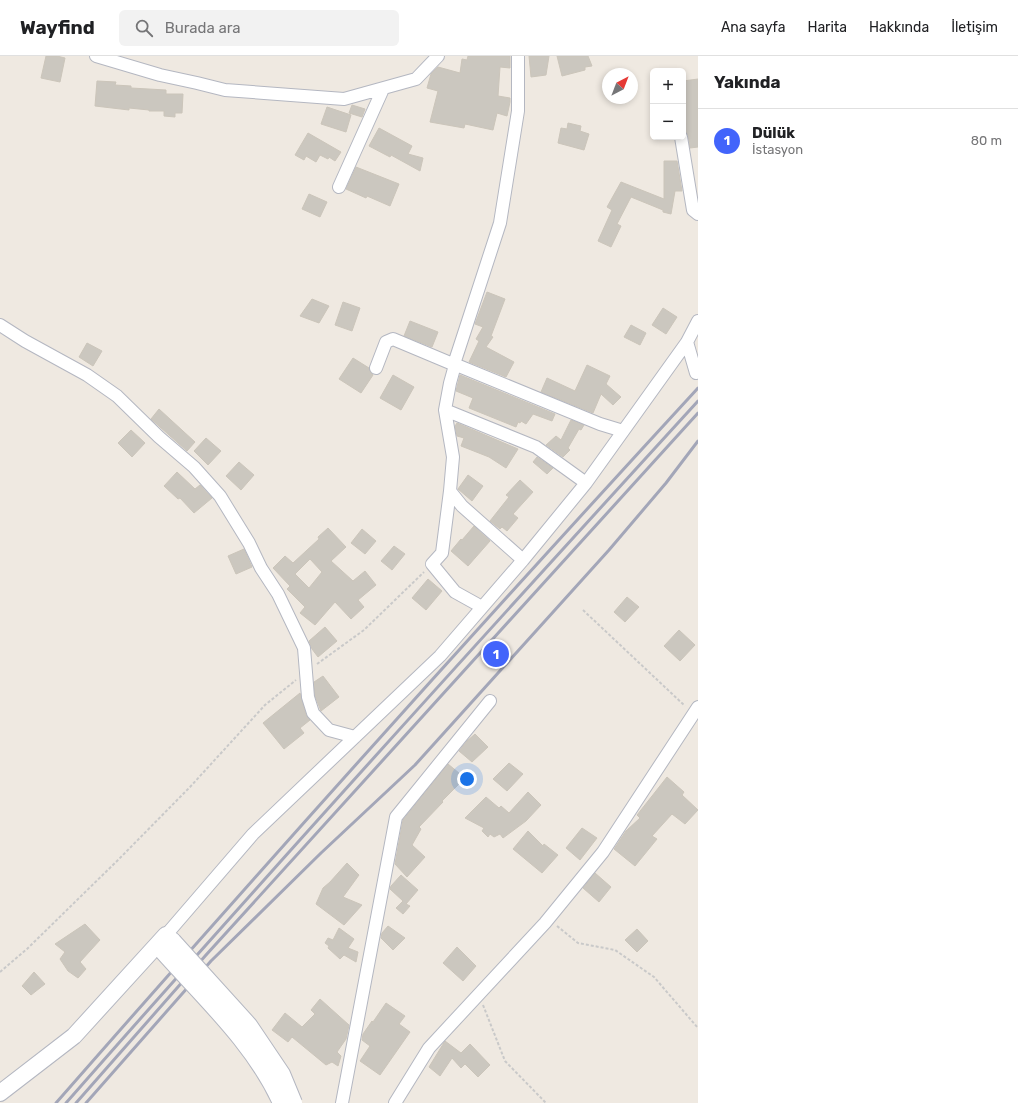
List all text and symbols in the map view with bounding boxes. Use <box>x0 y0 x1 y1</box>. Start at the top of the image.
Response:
search box <box>119 10 399 46</box>
text: Wayfind <box>20 16 95 39</box>
icon: search <box>133 17 155 39</box>
text: Burada ara <box>165 19 241 37</box>
text: Ana sayfa <box>721 19 785 36</box>
text: Harita <box>807 19 847 36</box>
text: Hakkında <box>869 19 929 36</box>
text: İletişim <box>951 19 998 36</box>
north arrow <box>602 68 638 104</box>
map controls <box>650 68 686 140</box>
button: + <box>650 68 686 104</box>
text: Yakında <box>714 72 780 92</box>
button: − <box>650 104 686 140</box>
text: Dülük <box>752 124 795 142</box>
text: 1 <box>724 133 730 148</box>
text: 80 m <box>971 133 1002 148</box>
text: İstasyon <box>752 142 803 157</box>
pin: 1 <box>483 639 509 669</box>
your location <box>457 769 477 789</box>

